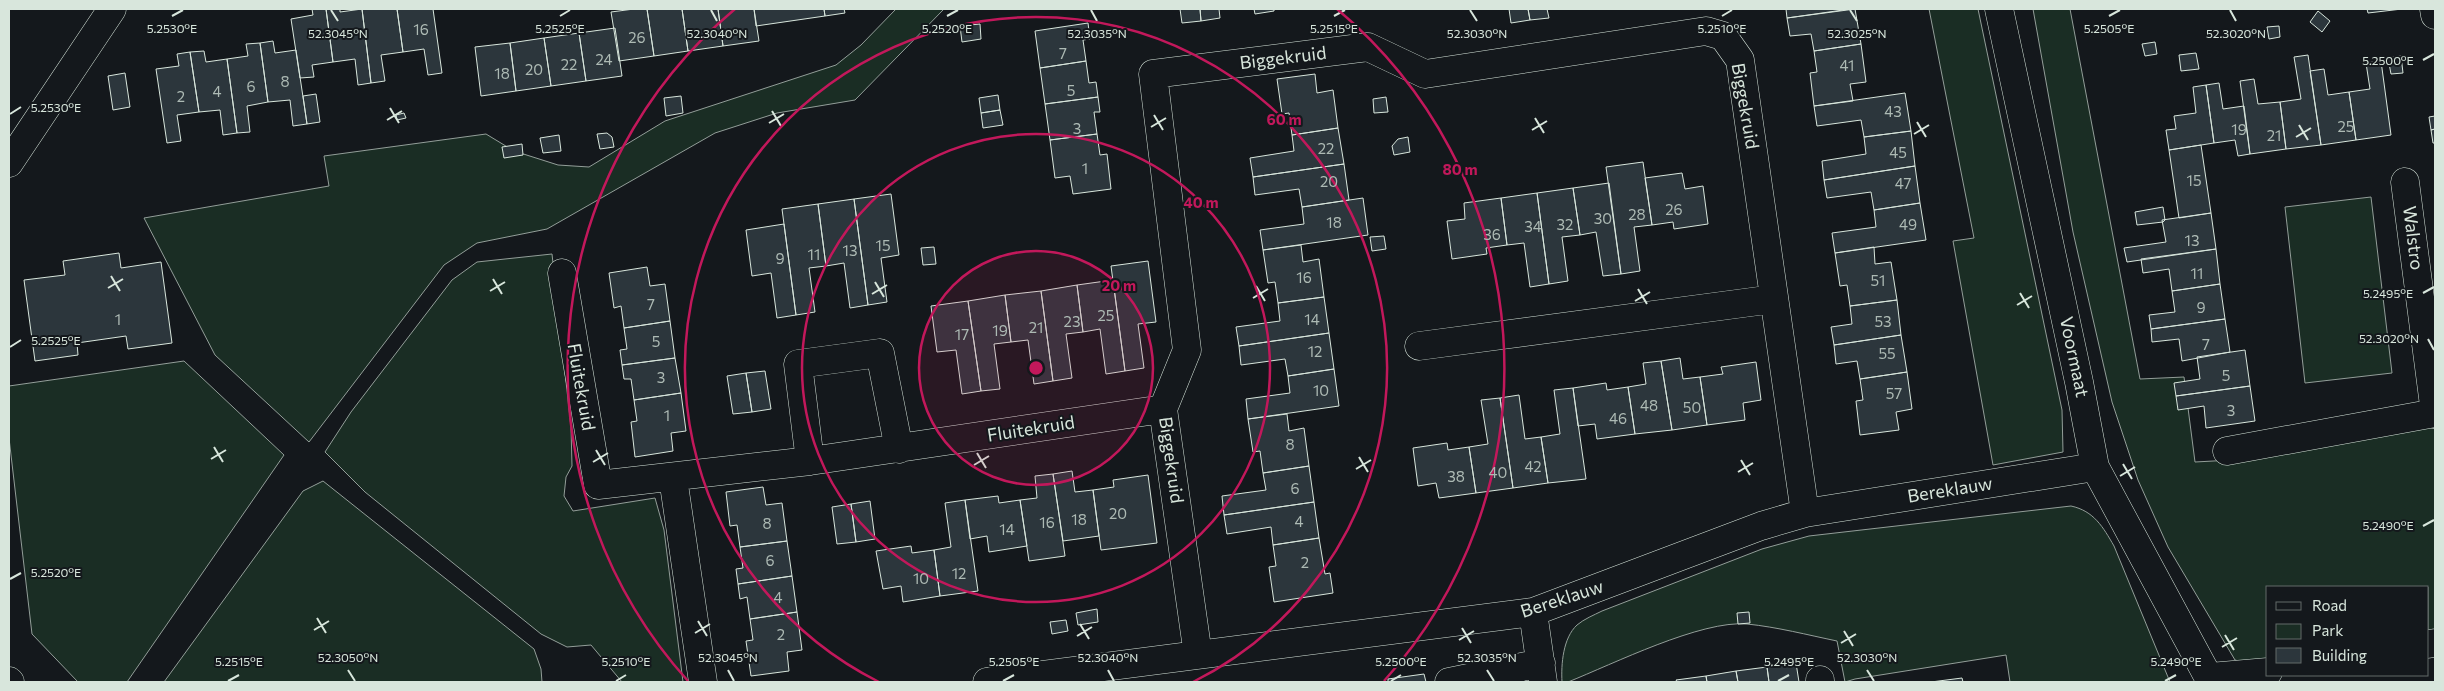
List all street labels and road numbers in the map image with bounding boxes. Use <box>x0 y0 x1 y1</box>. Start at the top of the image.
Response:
street label: Biggekruid <box>1238 41 1327 73</box>
street label: Biggekruid <box>1728 61 1764 151</box>
street label: Walstro <box>2399 204 2429 271</box>
street label: Voormaat <box>2056 315 2094 399</box>
street label: Fluitekruid <box>563 341 600 432</box>
street label: Fluitekruid <box>985 410 1076 446</box>
street label: Biggekruid <box>1155 415 1189 505</box>
street label: Bereklauw <box>1906 471 1994 507</box>
street label: Bereklauw <box>1518 574 1606 622</box>

